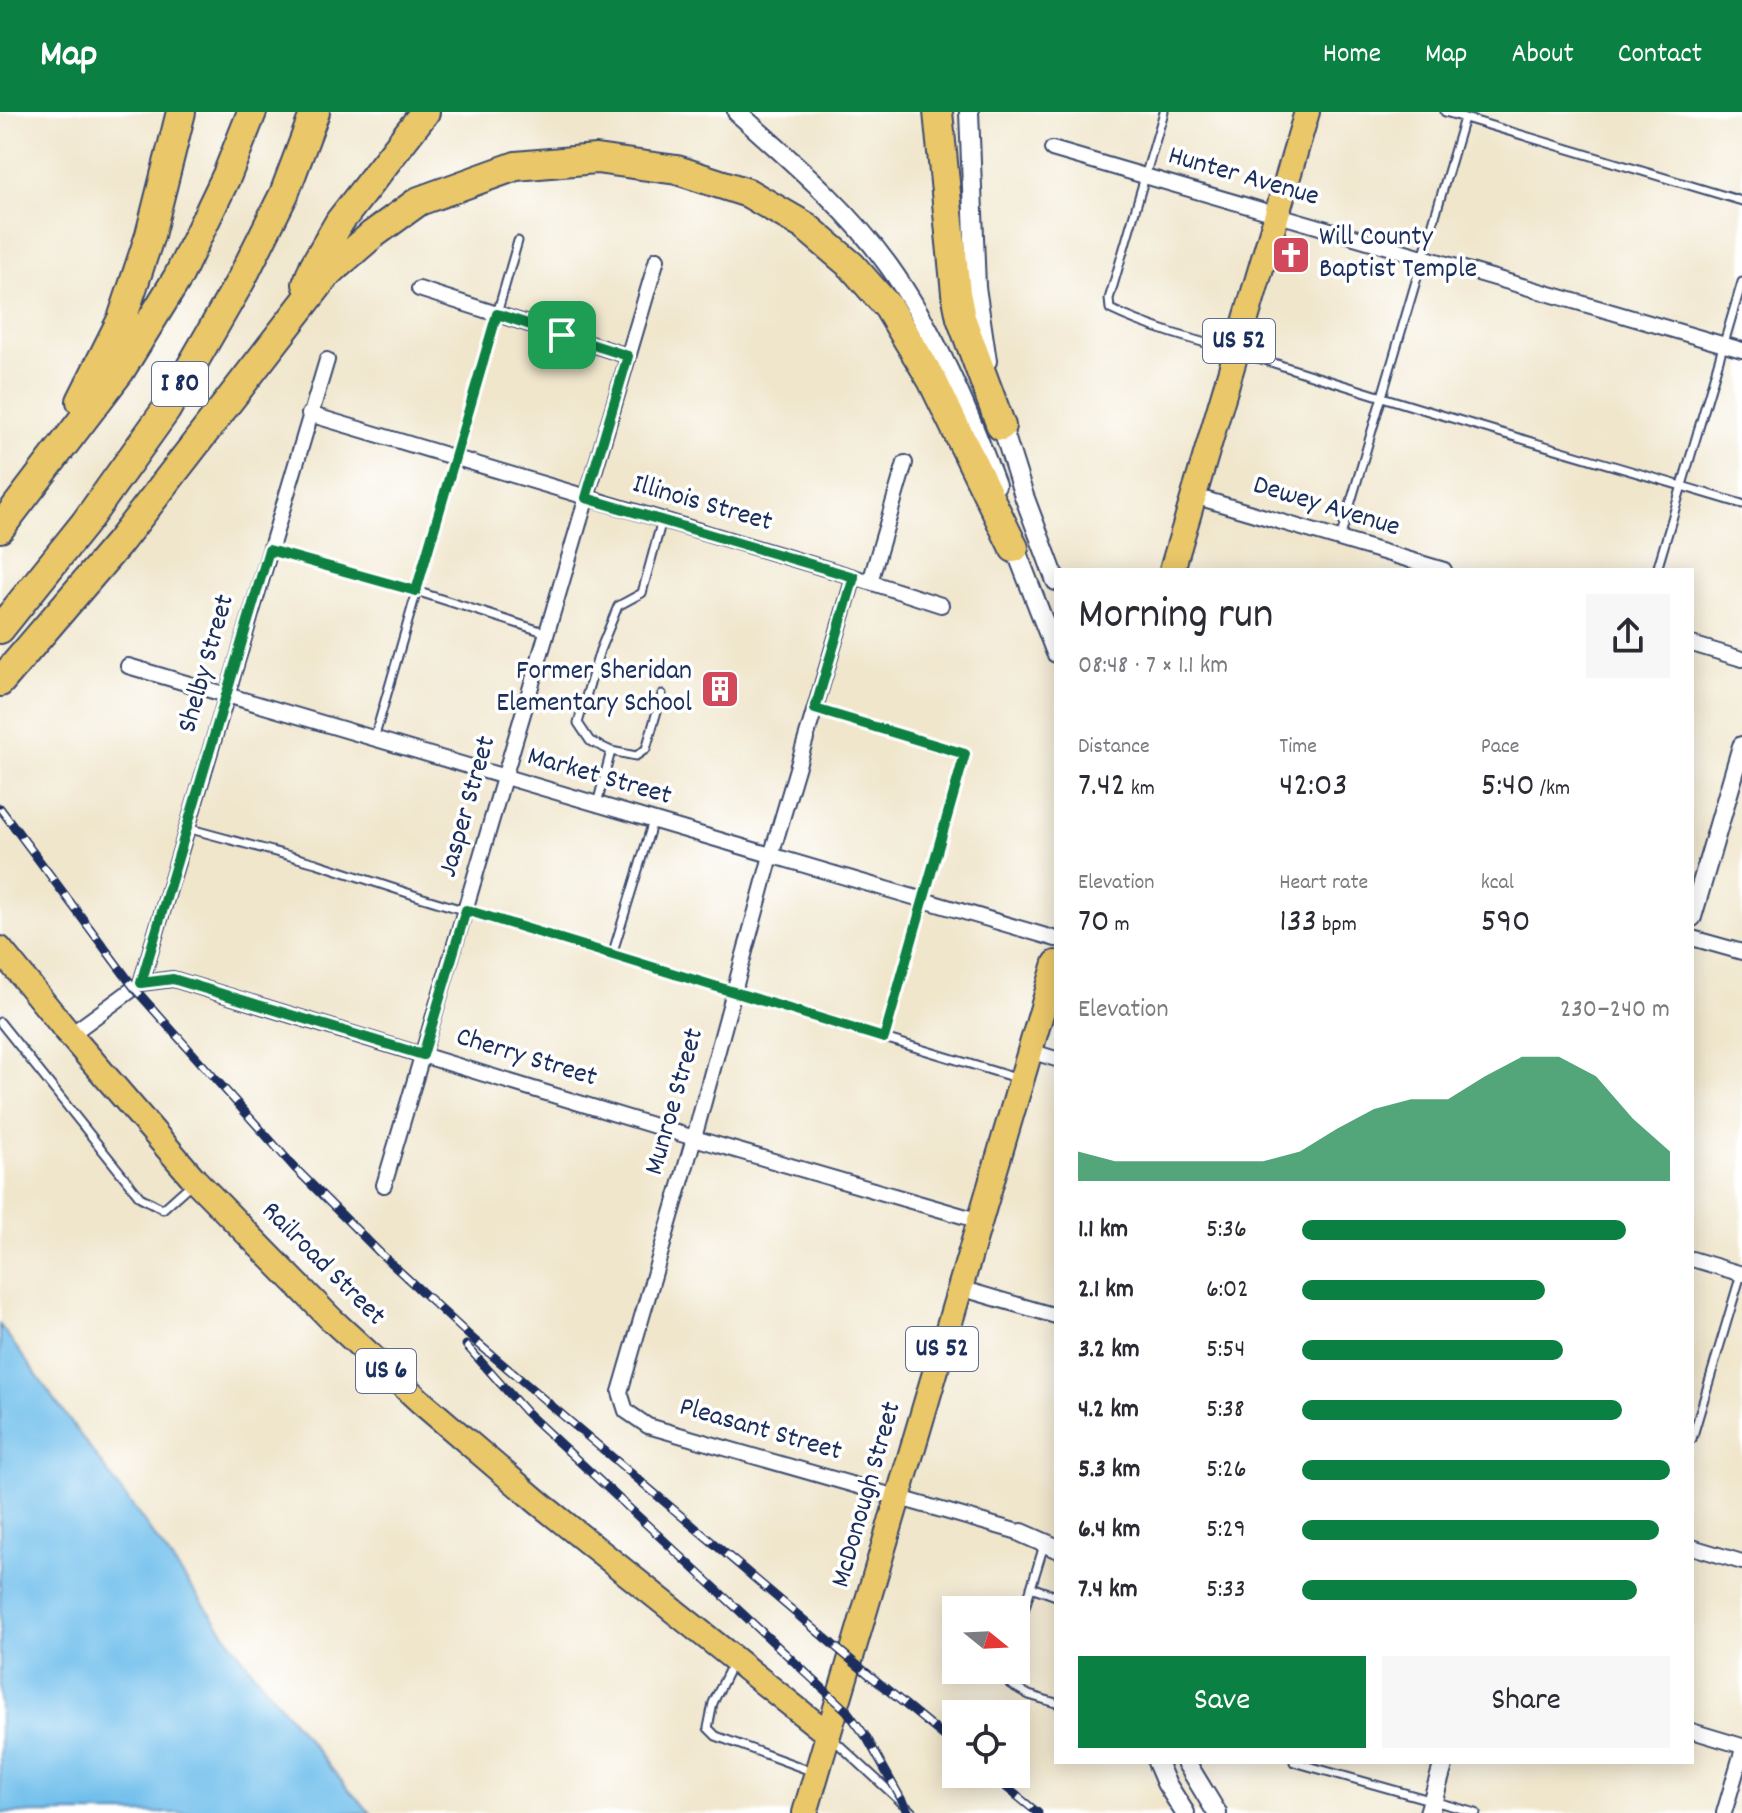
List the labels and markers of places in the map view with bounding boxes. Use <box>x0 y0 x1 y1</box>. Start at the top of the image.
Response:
place label: Will County Baptist Temple <box>1319 219 1477 291</box>
church icon: Will County Baptist Temple <box>1270 234 1312 276</box>
pin <box>528 301 596 369</box>
place label: Former Sheridan Elementary School <box>496 653 692 725</box>
building icon: Former Sheridan Elementary School <box>699 668 741 710</box>

